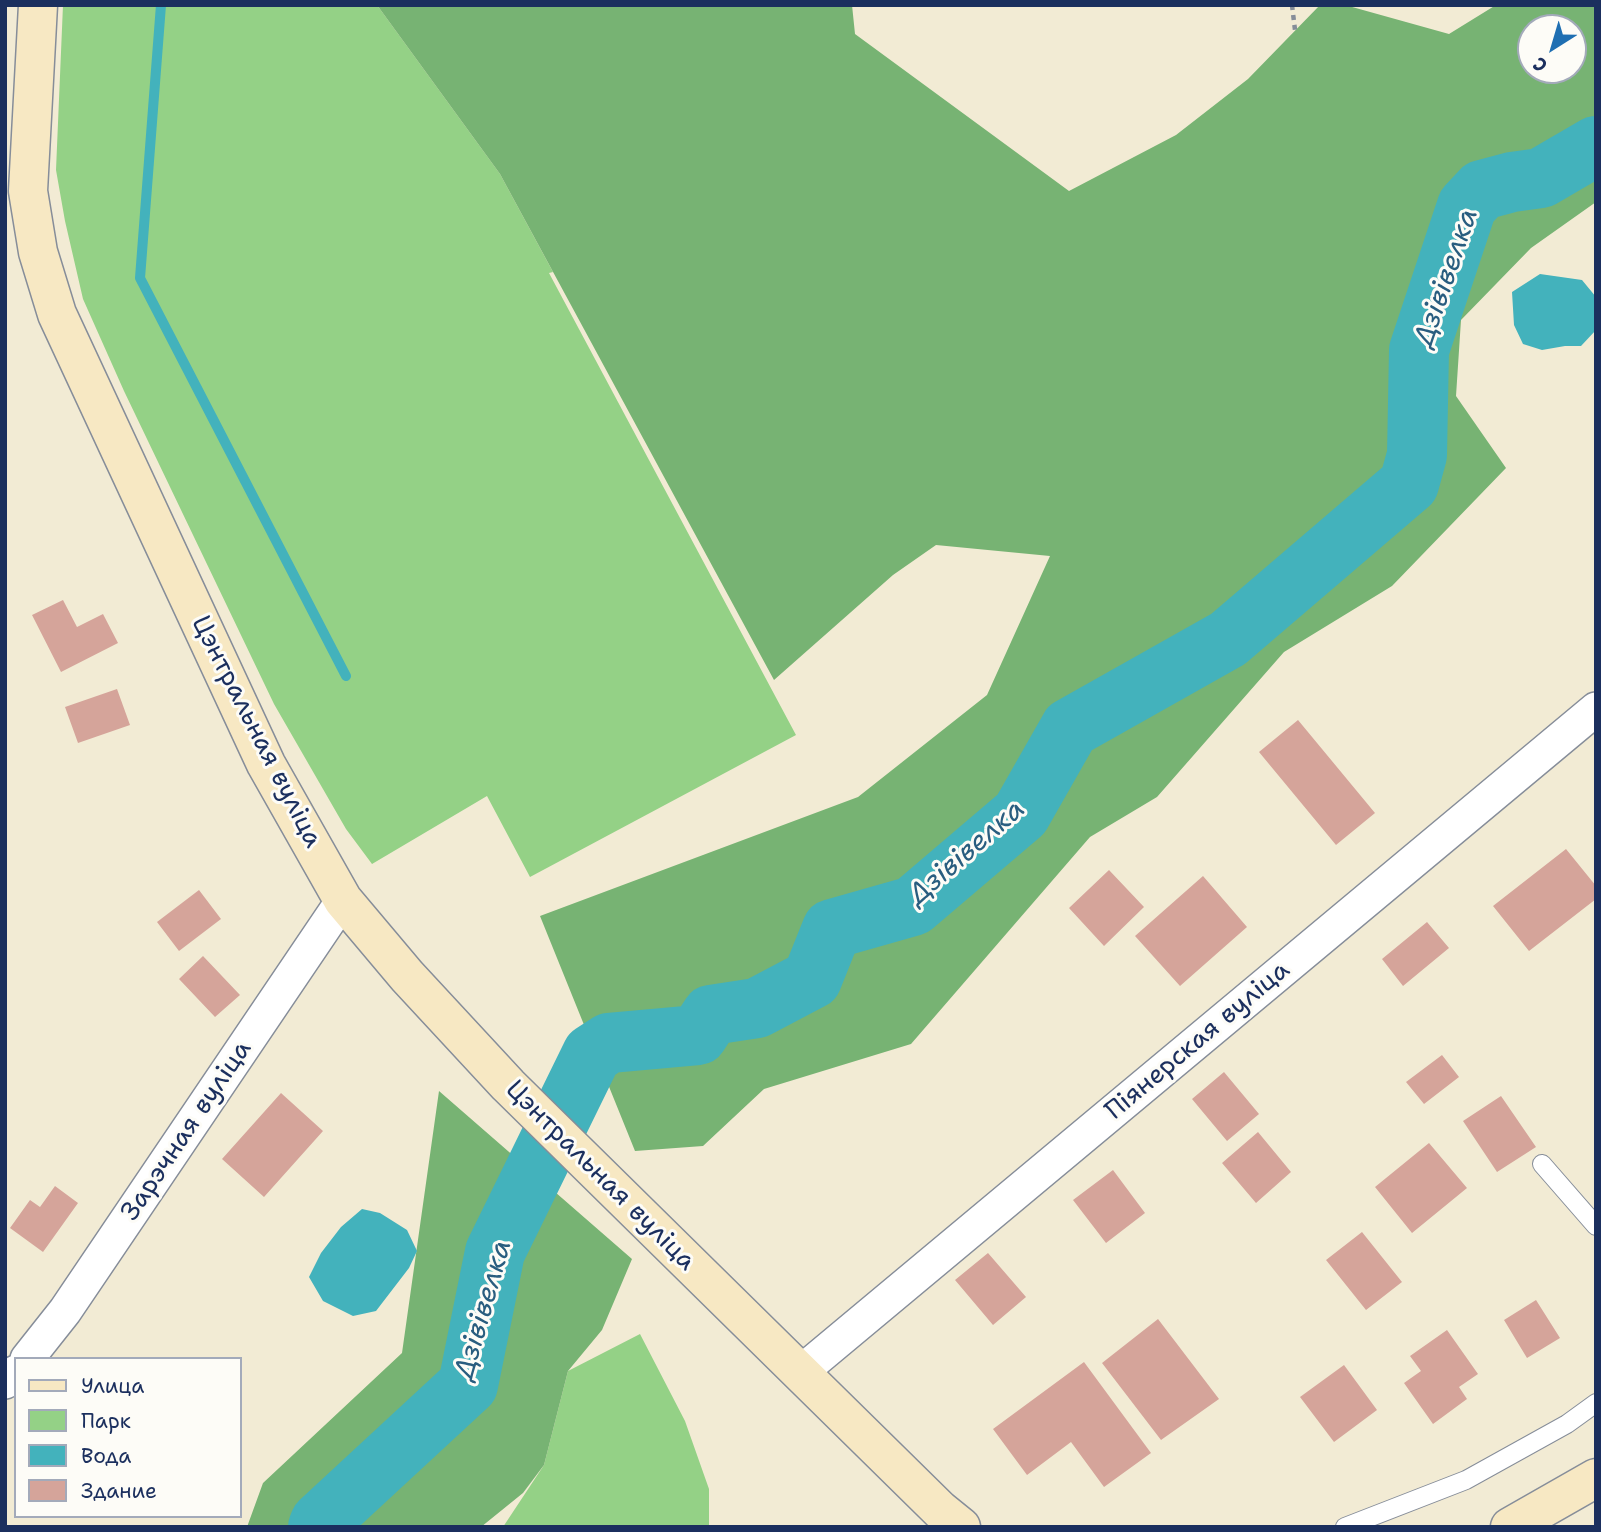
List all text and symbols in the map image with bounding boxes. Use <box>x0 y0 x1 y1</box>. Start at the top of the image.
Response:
north arrow <box>1517 14 1587 84</box>
text: С <box>1528 51 1552 78</box>
water label: Дзівівелка <box>1408 205 1486 351</box>
street label: Цэнтральная вуліца <box>184 611 328 853</box>
water label: Дзівівелка <box>902 793 1032 913</box>
street label: Піянерская вуліца <box>1100 955 1296 1127</box>
street label: Зарэчная вуліца <box>115 1035 259 1227</box>
street label: Цэнтральная вуліца <box>498 1074 702 1278</box>
water label: Дзівівелка <box>448 1236 520 1384</box>
legend <box>14 1357 242 1518</box>
text: Улица <box>81 1372 144 1400</box>
text: Парк <box>81 1407 131 1435</box>
text: Вода <box>81 1442 131 1470</box>
text: Здание <box>81 1477 157 1505</box>

